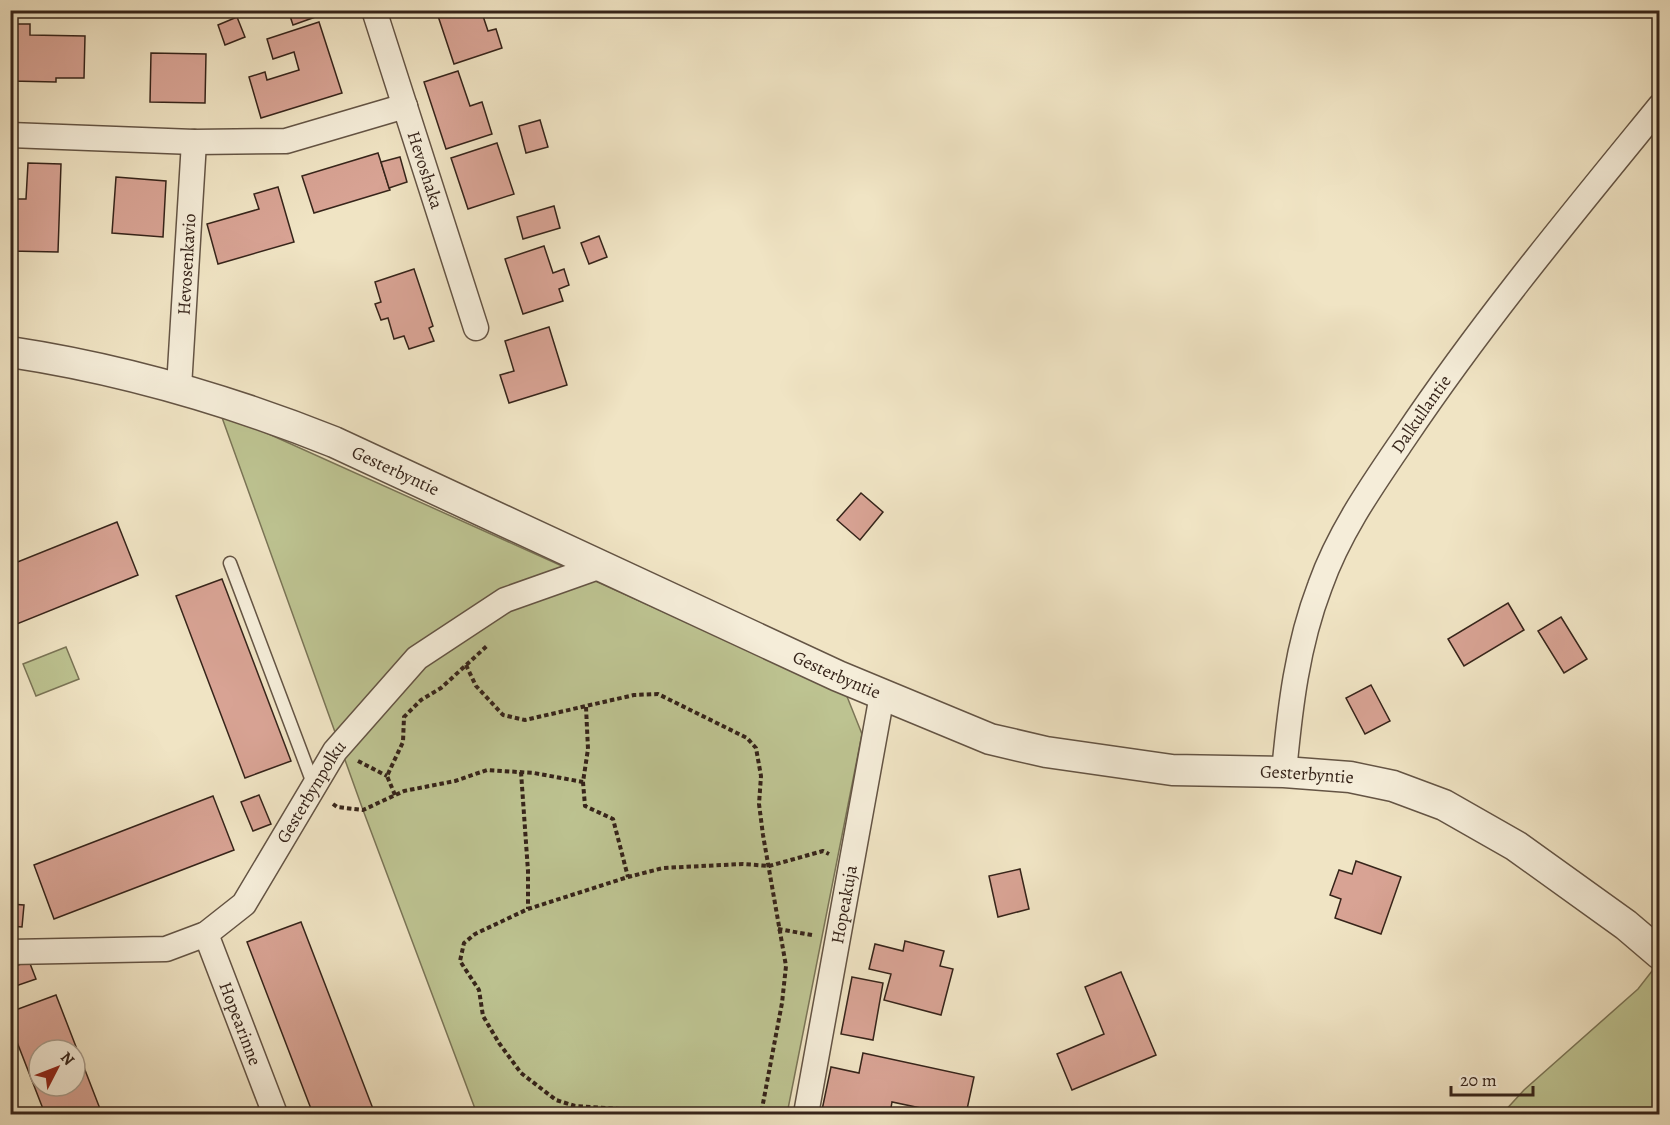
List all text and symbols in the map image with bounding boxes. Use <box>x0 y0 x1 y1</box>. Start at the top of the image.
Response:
street label: Hevoshaka <box>402 128 449 212</box>
street label: Hevosenkavio <box>171 213 202 316</box>
street label: Dalkullantie <box>1385 370 1457 458</box>
street label: Gesterbyntie <box>348 440 443 501</box>
street label: Gesterbyntie <box>789 645 884 704</box>
street label: Gesterbynpolku <box>271 735 351 848</box>
street label: Gesterbyntie <box>1260 760 1355 789</box>
street label: Hopeakuja <box>825 862 863 946</box>
street label: Hopearinne <box>213 978 267 1069</box>
north arrow <box>27 1038 87 1098</box>
text: N <box>55 1047 80 1071</box>
scale bar <box>1451 1059 1534 1097</box>
text: 20 m <box>1460 1068 1497 1092</box>

